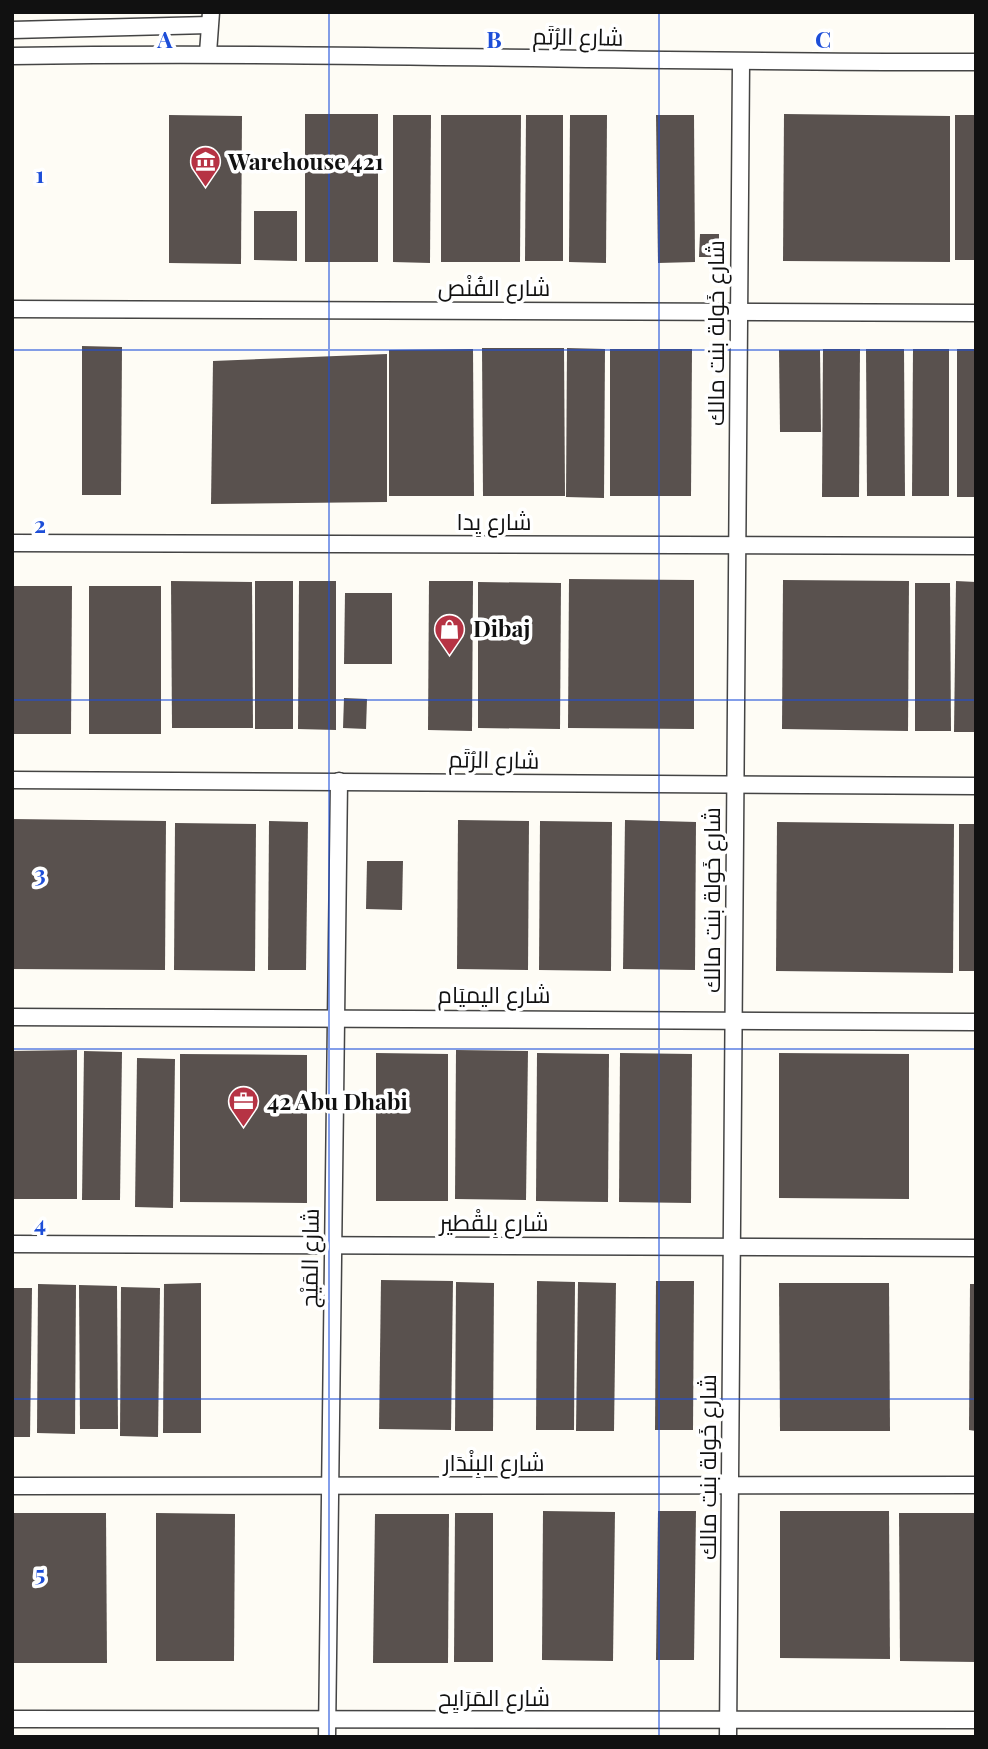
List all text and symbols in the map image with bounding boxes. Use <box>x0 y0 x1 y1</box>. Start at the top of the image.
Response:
street label: شارع الرُتَم <box>532 19 624 54</box>
text: A <box>156 23 173 54</box>
text: B <box>486 23 502 54</box>
text: C <box>815 23 831 54</box>
museum icon: Warehouse 421 <box>188 145 222 189</box>
place label: Warehouse 421 <box>227 145 384 176</box>
text: 1 <box>36 158 45 189</box>
street label: شارع خَولة بنت مالك <box>699 240 732 426</box>
street label: شارع الفُنْص <box>438 271 550 304</box>
street label: شارع يِدا <box>457 505 531 538</box>
text: 2 <box>34 508 46 539</box>
shop icon: Dibaj <box>433 612 467 656</box>
place label: Dibaj <box>473 612 530 643</box>
street label: شارع الرُتَم <box>448 742 540 777</box>
street label: شارع خَولة بنت مالك <box>695 807 728 993</box>
text: 3 <box>34 857 46 888</box>
street label: شارع اليميَام <box>437 978 551 1011</box>
office icon: 42 Abu Dhabi <box>227 1085 261 1129</box>
place label: 42 Abu Dhabi <box>267 1085 408 1116</box>
street label: شارع بِلقْطير <box>437 1206 549 1239</box>
text: 4 <box>34 1207 46 1238</box>
street label: شارع المَيْج <box>292 1208 327 1308</box>
street label: شارع خَولة بنت مالك <box>691 1374 724 1560</box>
street label: شارع البِنْدَار <box>442 1446 544 1479</box>
text: 5 <box>35 1557 45 1588</box>
street label: شارع المَرَايِح <box>438 1681 550 1714</box>

